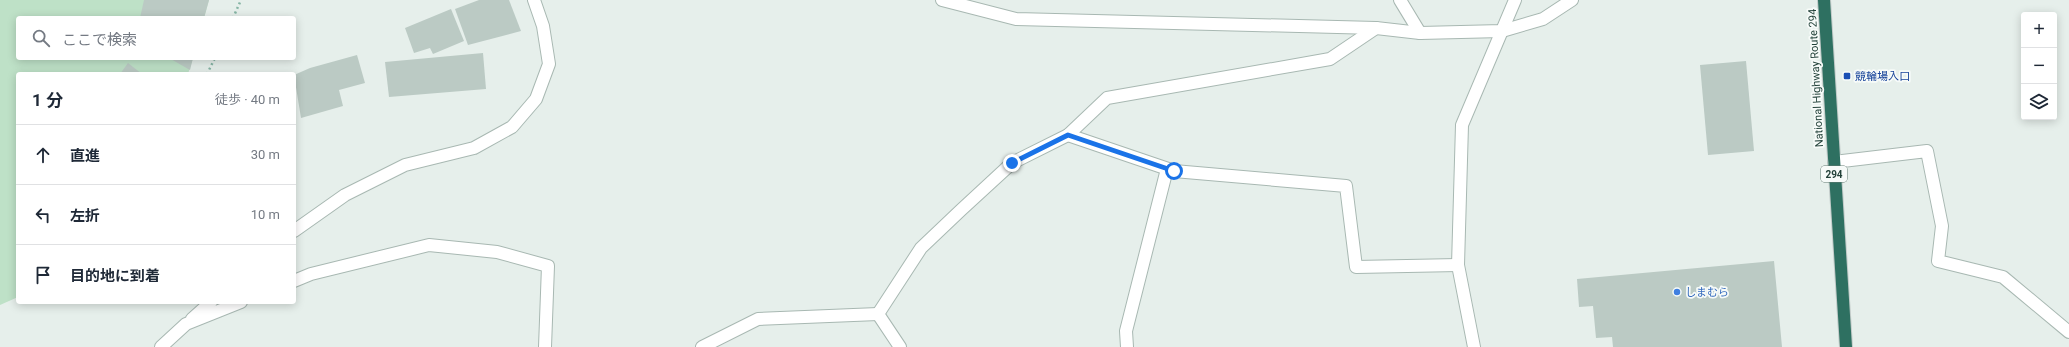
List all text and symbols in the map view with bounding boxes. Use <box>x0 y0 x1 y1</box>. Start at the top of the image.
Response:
street label: National Highway Route 294 <box>1806 8 1826 148</box>
map controls <box>2021 12 2057 120</box>
button: + <box>2021 12 2057 48</box>
search box <box>16 16 296 60</box>
icon: search <box>30 27 52 49</box>
text: ここで検索 <box>62 31 137 49</box>
button: − <box>2021 48 2057 84</box>
place label: 競輪場入口 <box>1855 70 1910 83</box>
marker: 競輪場入口 <box>1842 71 1852 81</box>
button: layers <box>2021 84 2057 120</box>
text: 1 分 <box>32 90 63 110</box>
text: 徒歩 · 40 m <box>215 92 280 107</box>
icon: ahead <box>32 144 54 166</box>
text: 直進 <box>70 147 100 165</box>
text: 30 m <box>251 147 280 162</box>
route end <box>1003 154 1021 172</box>
route start <box>1165 162 1183 180</box>
road number: 294 <box>1821 166 1847 182</box>
icon: left <box>32 204 54 226</box>
text: 左折 <box>70 207 100 225</box>
text: 10 m <box>251 207 280 222</box>
icon: arrive <box>32 264 54 286</box>
text: 目的地に到着 <box>70 267 160 285</box>
place label: しまむら <box>1685 286 1729 299</box>
marker: しまむら <box>1672 287 1682 297</box>

